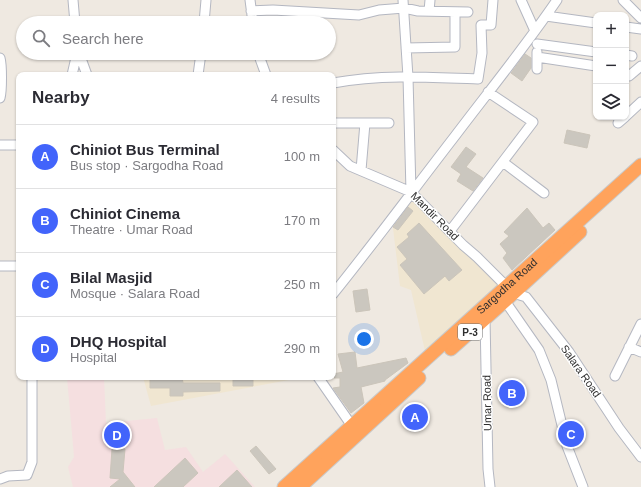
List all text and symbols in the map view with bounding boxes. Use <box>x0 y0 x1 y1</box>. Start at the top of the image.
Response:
map controls <box>593 12 629 120</box>
button: + <box>593 12 629 48</box>
search box <box>16 16 336 60</box>
icon: search <box>30 27 52 49</box>
text: Search here <box>62 30 144 47</box>
button: − <box>593 48 629 84</box>
button: layers <box>593 84 629 120</box>
text: Nearby <box>32 88 90 107</box>
text: 4 results <box>271 91 320 106</box>
text: Chiniot Bus Terminal <box>70 141 220 158</box>
text: A <box>40 149 50 164</box>
text: 100 m <box>284 149 320 164</box>
text: Bus stop · Sargodha Road <box>70 158 223 173</box>
street label: Mandir Road <box>408 189 462 243</box>
text: Chiniot Cinema <box>70 205 180 222</box>
text: B <box>40 213 50 228</box>
text: 170 m <box>284 213 320 228</box>
text: Theatre · Umar Road <box>70 222 193 237</box>
street label: Sargodha Road <box>474 256 539 316</box>
text: Bilal Masjid <box>70 269 153 286</box>
text: C <box>40 277 50 292</box>
text: 250 m <box>284 277 320 292</box>
text: Mosque · Salara Road <box>70 286 200 301</box>
road number: P-3 <box>458 324 482 340</box>
your location <box>354 329 374 349</box>
text: DHQ Hospital <box>70 333 167 350</box>
text: D <box>40 341 50 356</box>
text: 290 m <box>284 341 320 356</box>
street label: Salara Road <box>559 343 603 399</box>
text: Hospital <box>70 350 117 365</box>
street label: Umar Road <box>481 375 493 431</box>
pin: B <box>499 378 525 408</box>
pin: A <box>402 402 428 432</box>
pin: C <box>558 419 584 449</box>
pin: D <box>104 420 130 450</box>

